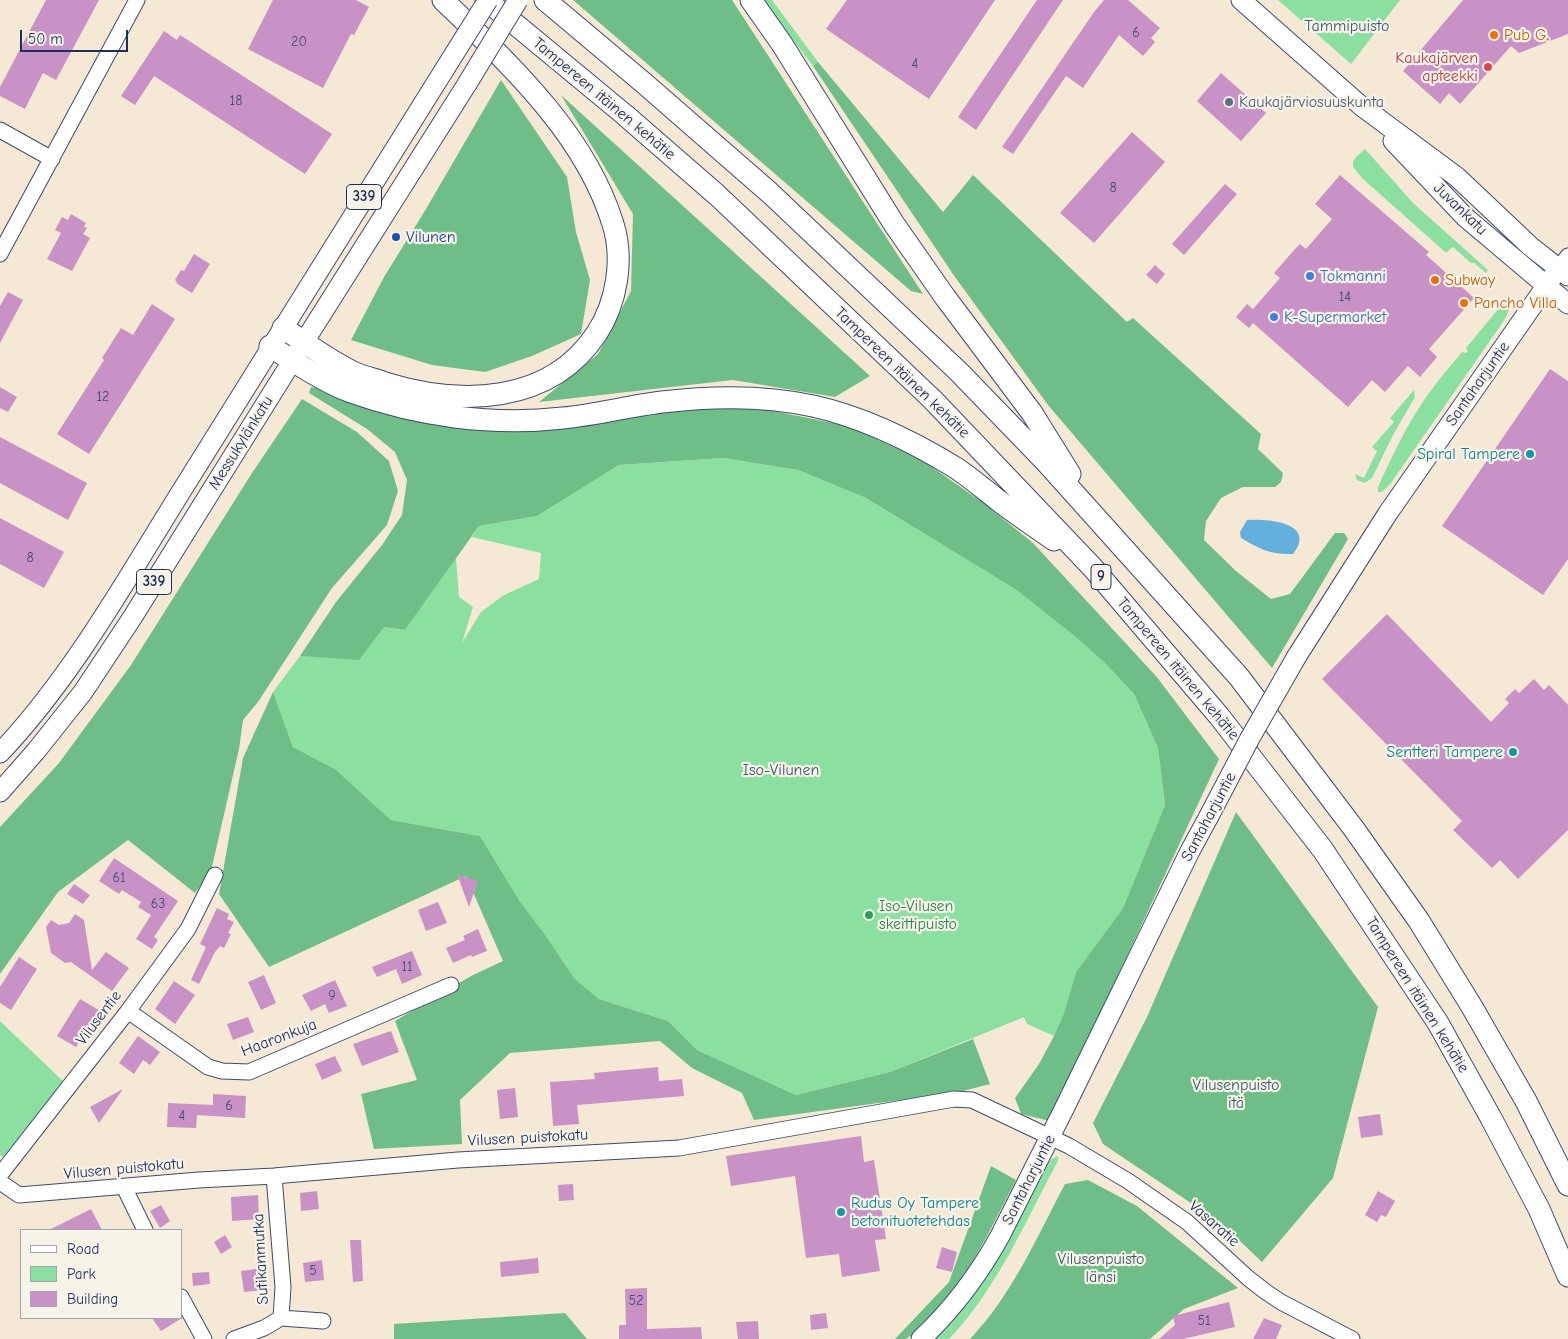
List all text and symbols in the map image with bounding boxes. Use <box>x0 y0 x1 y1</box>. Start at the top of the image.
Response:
park label: Tammipuisto <box>1305 16 1389 36</box>
scale bar <box>22 20 130 52</box>
house number: 6 <box>1132 25 1140 41</box>
place label: Pub G. <box>1504 25 1549 45</box>
marker: Pub G. <box>1488 29 1500 41</box>
text: 50 m <box>28 30 63 48</box>
house number: 20 <box>291 34 307 50</box>
street label: Tampereen itäinen kehätie <box>529 34 679 164</box>
place label: Kaukajärven apteekki <box>1395 48 1478 86</box>
house number: 4 <box>912 56 918 72</box>
marker: Kaukajärven apteekki <box>1482 61 1494 73</box>
place label: Kaukajärviosuuskunta <box>1239 92 1384 112</box>
house number: 18 <box>230 93 242 109</box>
marker: Kaukajärviosuuskunta <box>1223 96 1235 108</box>
street label: Juvankatu <box>1429 179 1491 239</box>
house number: 8 <box>1109 180 1117 196</box>
road number: 339 <box>346 184 382 210</box>
place label: Vilunen <box>406 227 456 247</box>
marker: Vilunen <box>390 231 402 243</box>
place label: Tokmanni <box>1320 266 1386 286</box>
marker: Tokmanni <box>1304 270 1316 282</box>
place label: Subway <box>1445 270 1495 290</box>
marker: Subway <box>1429 274 1441 286</box>
house number: 14 <box>1339 289 1351 305</box>
place label: Pancho Villa <box>1474 293 1557 313</box>
marker: Pancho Villa <box>1458 297 1470 309</box>
street label: Tampereen itäinen kehätie <box>830 303 974 443</box>
place label: K-Supermarket <box>1284 307 1386 327</box>
marker: K-Supermarket <box>1268 311 1280 323</box>
street label: Santaharjuntie <box>1442 338 1514 430</box>
house number: 12 <box>97 389 109 405</box>
street label: Messukylänkatu <box>205 393 277 493</box>
place label: Spiral Tampere <box>1417 444 1520 464</box>
marker: Spiral Tampere <box>1524 448 1536 460</box>
house number: 8 <box>26 550 34 566</box>
road number: 9 <box>1091 564 1111 590</box>
road number: 339 <box>136 570 172 594</box>
street label: Tampereen itäinen kehätie <box>1113 594 1243 744</box>
place label: Sentteri Tampere <box>1386 742 1503 762</box>
marker: Sentteri Tampere <box>1507 746 1519 758</box>
park label: Iso-Vilunen <box>743 760 819 780</box>
street label: Santaharjuntie <box>1177 769 1241 865</box>
house number: 61 <box>112 870 126 886</box>
house number: 63 <box>151 896 165 912</box>
place label: Iso-Vilusen skeittipuisto <box>879 896 957 934</box>
marker: Iso-Vilusen skeittipuisto <box>863 909 875 921</box>
street label: Tampereen itäinen kehätie <box>1361 913 1473 1077</box>
house number: 11 <box>401 959 413 975</box>
street label: Vilusentie <box>72 987 126 1049</box>
house number: 9 <box>328 988 336 1004</box>
street label: Haaronkuja <box>238 1015 320 1061</box>
park label: Vilusenpuisto itä <box>1193 1075 1279 1113</box>
house number: 6 <box>225 1098 233 1114</box>
house number: 4 <box>179 1108 185 1124</box>
street label: Vilusen puistokatu <box>467 1125 589 1151</box>
street label: Santaharjuntie <box>998 1132 1060 1228</box>
street label: Vilusen puistokatu <box>63 1154 185 1184</box>
place label: Rudus Oy Tampere betonituotetehdas <box>851 1193 979 1231</box>
street label: Vasaratie <box>1185 1197 1243 1251</box>
marker: Rudus Oy Tampere betonituotetehdas <box>835 1206 847 1218</box>
street label: Sutikanmutka <box>249 1213 273 1305</box>
legend <box>20 1229 182 1319</box>
text: Road <box>67 1240 99 1258</box>
park label: Vilusenpuisto länsi <box>1058 1249 1144 1287</box>
house number: 5 <box>309 1263 317 1279</box>
text: Park <box>67 1265 96 1283</box>
text: Building <box>67 1290 118 1308</box>
house number: 52 <box>629 1293 643 1309</box>
house number: 51 <box>1197 1313 1211 1329</box>

